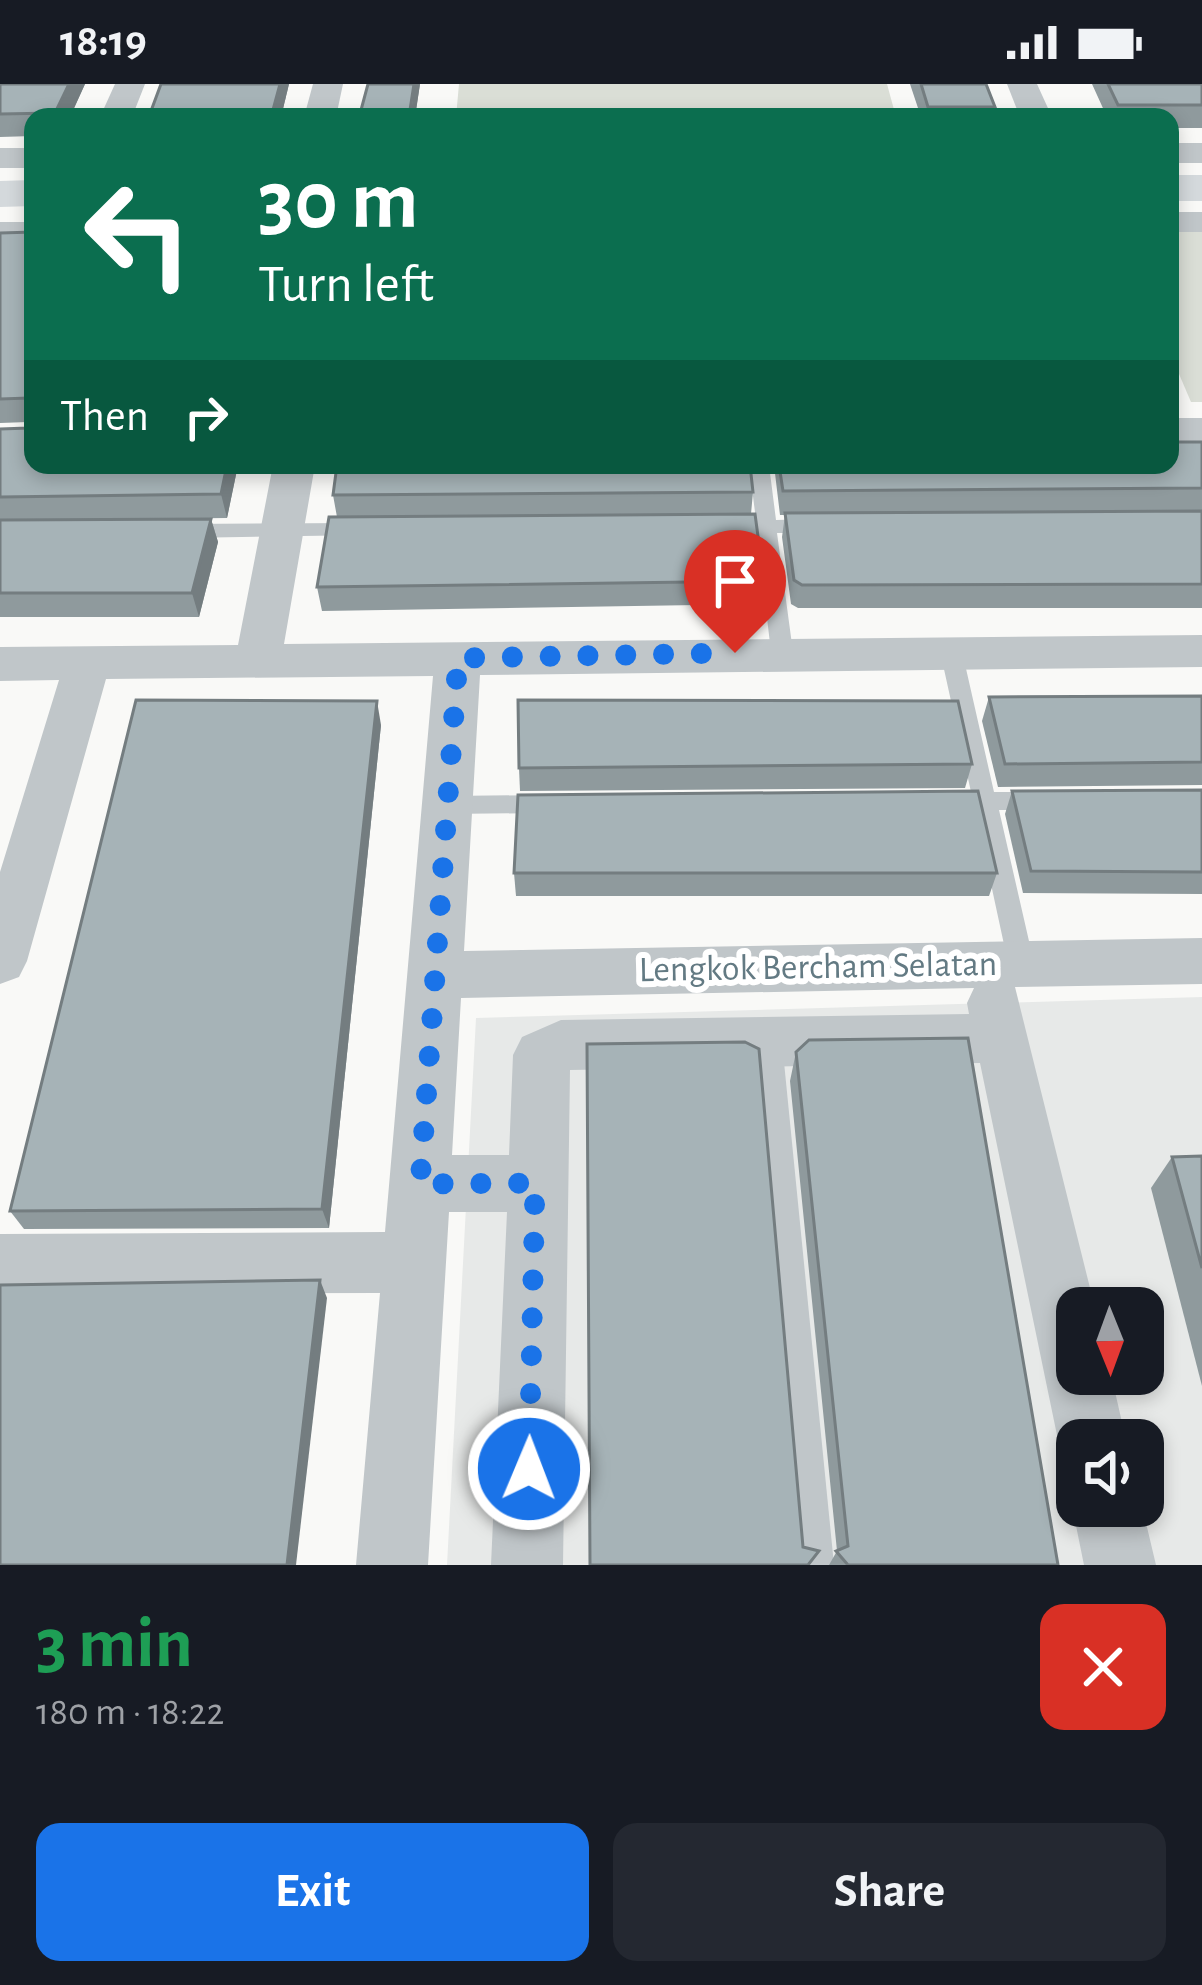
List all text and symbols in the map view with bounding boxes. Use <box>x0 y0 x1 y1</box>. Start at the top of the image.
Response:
text: 18:19 <box>60 19 147 64</box>
icon: left <box>60 156 216 312</box>
text: 30 m <box>258 160 418 244</box>
text: Turn left <box>258 258 434 312</box>
icon: right <box>173 384 239 450</box>
text: Then <box>60 394 149 439</box>
pin <box>684 530 786 653</box>
icon: arrive <box>702 548 768 614</box>
street label: Lengkok Bercham Selatan <box>638 946 998 988</box>
north arrow <box>1056 1287 1164 1395</box>
map controls <box>1056 1287 1164 1527</box>
position arrow <box>466 1406 592 1532</box>
button: sound <box>1056 1419 1164 1527</box>
button: close <box>1040 1604 1166 1730</box>
text: 3 min <box>36 1608 193 1680</box>
text: 180 m · 18:22 <box>36 1693 224 1732</box>
button: Exit <box>36 1823 589 1961</box>
button: Share <box>613 1823 1166 1961</box>

